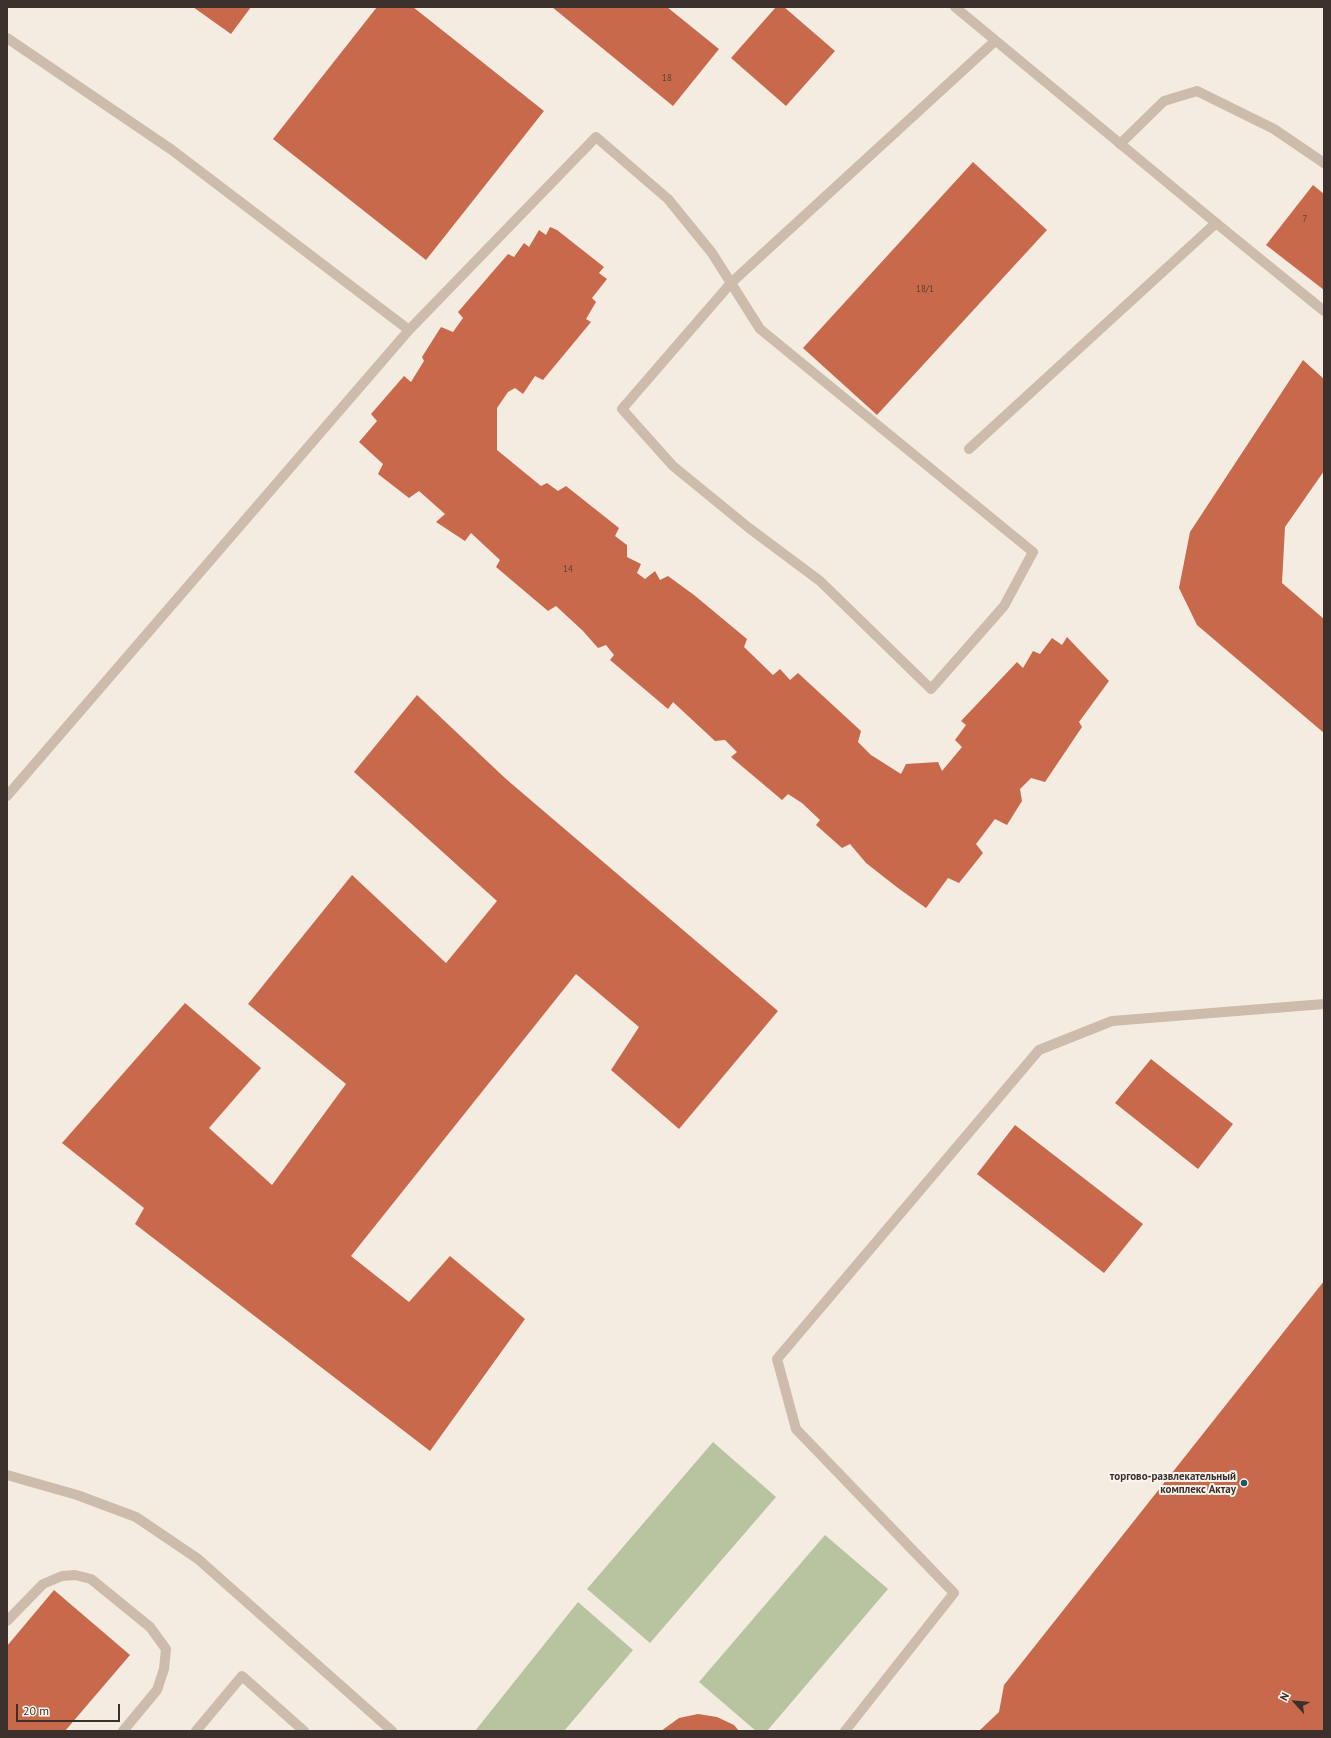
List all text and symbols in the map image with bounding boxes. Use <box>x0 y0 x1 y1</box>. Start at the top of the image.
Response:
house number: 18 <box>662 73 672 83</box>
house number: 7 <box>1303 214 1307 224</box>
house number: 18/1 <box>916 284 934 294</box>
house number: 14 <box>563 564 573 574</box>
place label: торгово-развлекательный комплекс Актау <box>1110 1470 1236 1496</box>
marker: торгово-развлекательный комплекс Актау <box>1239 1478 1249 1488</box>
north arrow <box>1275 1682 1315 1722</box>
text: N <box>1276 1690 1292 1703</box>
scale bar <box>18 1696 122 1722</box>
text: 20 m <box>23 1703 49 1718</box>

